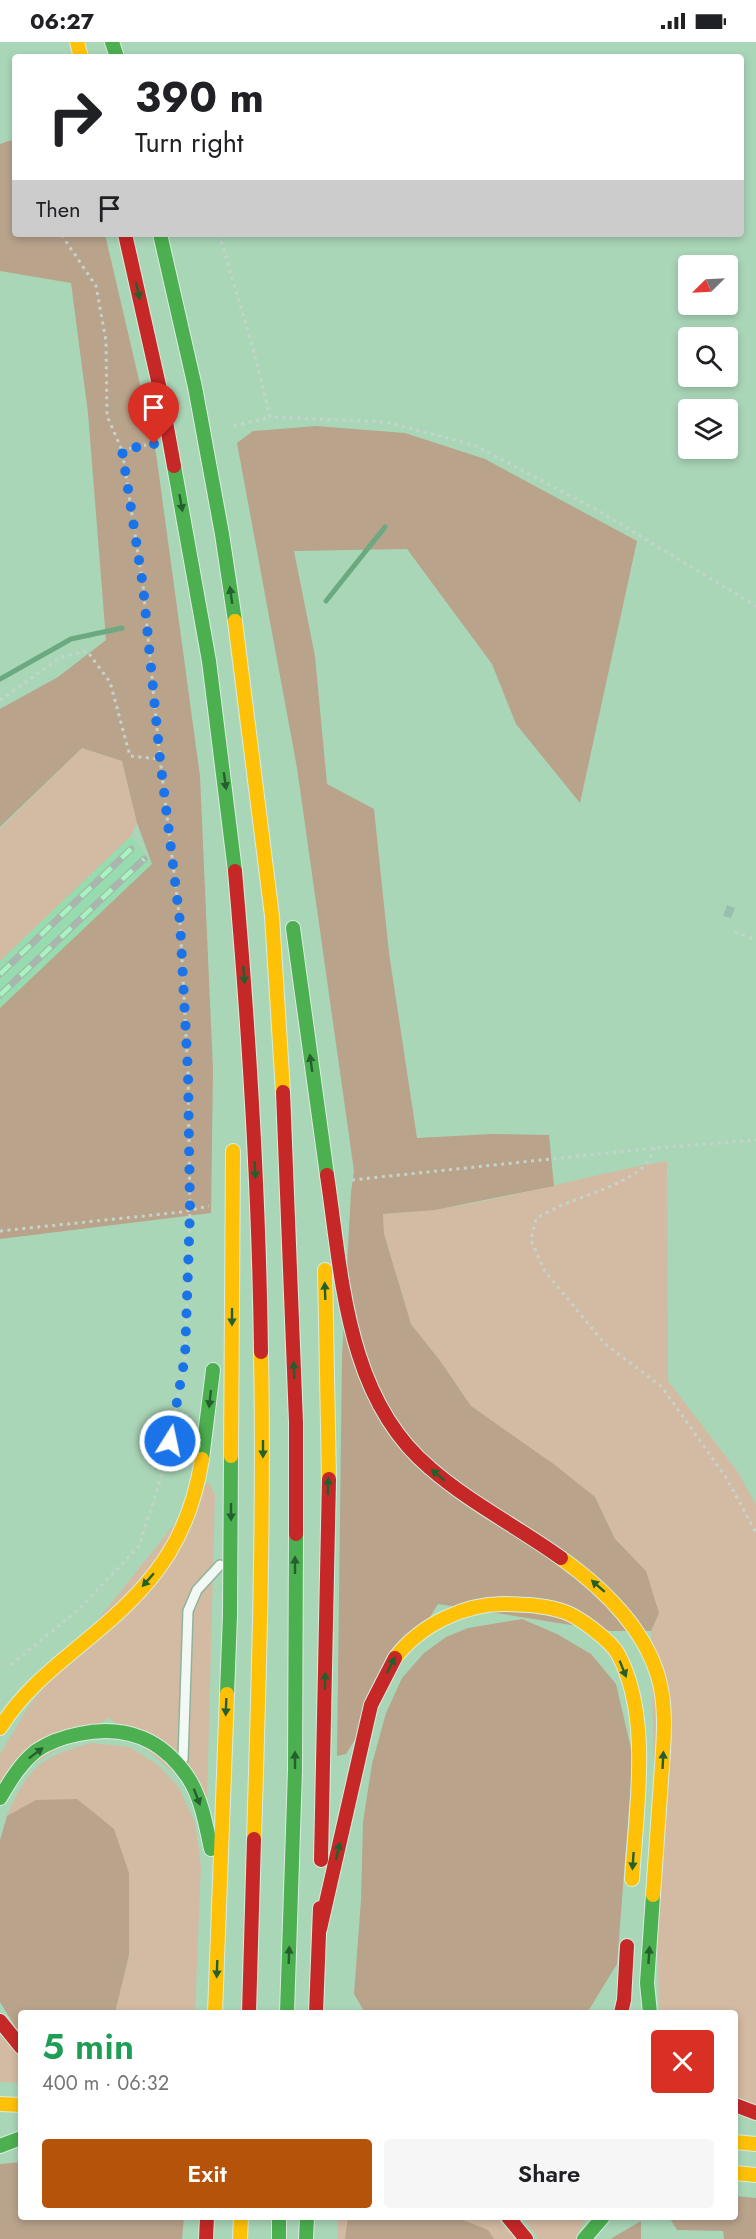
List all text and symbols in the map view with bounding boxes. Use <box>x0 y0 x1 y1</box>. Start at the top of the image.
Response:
text: 06:27 <box>30 5 94 37</box>
text: 390 m <box>135 67 264 128</box>
icon: right <box>36 78 114 156</box>
text: Turn right <box>135 123 243 162</box>
icon: arrive <box>93 192 126 225</box>
text: Then <box>36 193 81 225</box>
north arrow <box>678 255 738 315</box>
map controls <box>678 255 738 459</box>
one-way arrow <box>133 282 143 300</box>
button: search <box>678 327 738 387</box>
pin <box>128 382 179 444</box>
icon: arrive <box>137 391 170 424</box>
button: layers <box>678 399 738 459</box>
one-way arrow <box>177 493 186 512</box>
one-way arrow <box>227 586 236 605</box>
one-way arrow <box>220 772 230 791</box>
one-way arrow <box>239 966 248 985</box>
one-way arrow <box>306 1053 315 1072</box>
one-way arrow <box>251 1160 260 1179</box>
one-way arrow <box>321 1282 330 1301</box>
one-way arrow <box>227 1307 237 1326</box>
one-way arrow <box>289 1360 299 1379</box>
one-way arrow <box>205 1390 215 1409</box>
position arrow <box>138 1409 202 1473</box>
one-way arrow <box>258 1439 268 1458</box>
one-way arrow <box>431 1469 446 1482</box>
one-way arrow <box>323 1477 333 1496</box>
one-way arrow <box>226 1502 236 1521</box>
one-way arrow <box>290 1555 300 1574</box>
one-way arrow <box>141 1573 155 1588</box>
one-way arrow <box>591 1580 606 1593</box>
one-way arrow <box>386 1656 396 1673</box>
one-way arrow <box>618 1660 628 1678</box>
one-way arrow <box>320 1672 329 1691</box>
one-way arrow <box>222 1697 231 1716</box>
one-way arrow <box>28 1747 44 1759</box>
one-way arrow <box>290 1750 300 1769</box>
one-way arrow <box>659 1751 668 1770</box>
one-way arrow <box>192 1789 202 1807</box>
one-way arrow <box>333 1842 343 1860</box>
one-way arrow <box>628 1852 638 1871</box>
one-way arrow <box>284 1945 293 1964</box>
one-way arrow <box>644 1945 654 1964</box>
one-way arrow <box>213 1959 222 1978</box>
text: 5 min <box>42 2020 134 2072</box>
button: close <box>651 2030 714 2093</box>
text: 400 m · 06:32 <box>42 2069 169 2098</box>
button: Exit <box>42 2139 372 2208</box>
button: Share <box>384 2139 714 2208</box>

